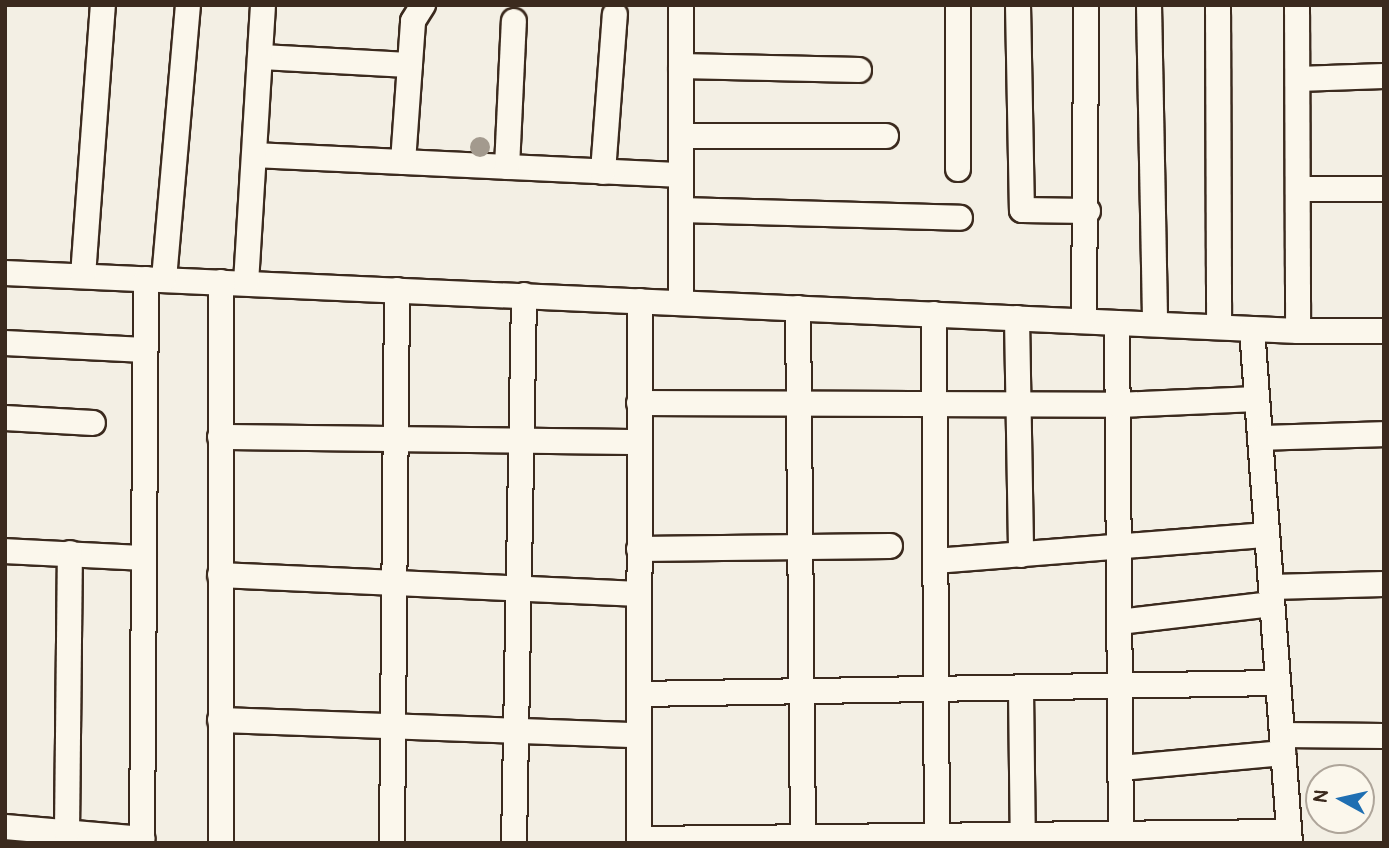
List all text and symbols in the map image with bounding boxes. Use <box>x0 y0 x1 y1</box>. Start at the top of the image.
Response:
north arrow <box>1305 764 1375 834</box>
text: N <box>1308 788 1334 804</box>

